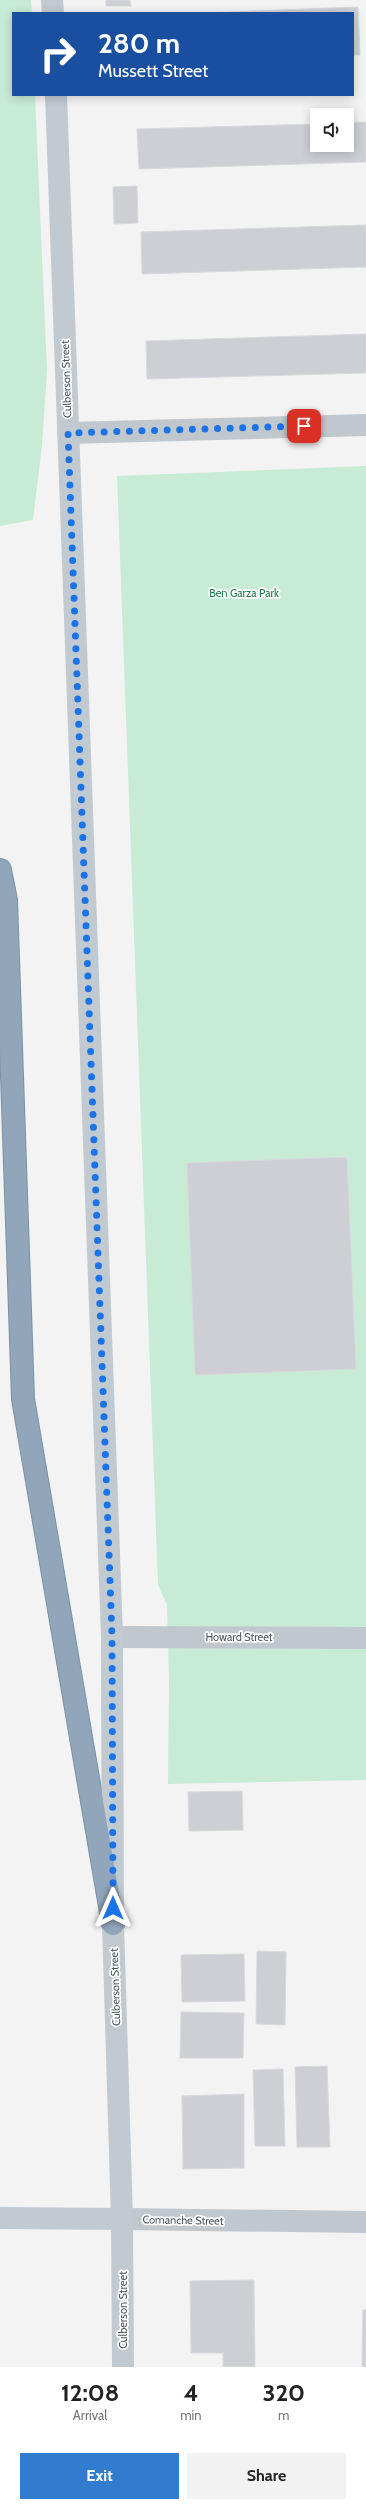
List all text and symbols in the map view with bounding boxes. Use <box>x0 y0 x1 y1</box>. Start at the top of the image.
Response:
text: 280 m <box>98 26 180 60</box>
icon: right <box>32 28 84 80</box>
text: Mussett Street <box>98 60 208 82</box>
map controls <box>310 108 354 152</box>
button: sound <box>310 108 354 152</box>
street label: Culberson Street <box>58 340 74 418</box>
pin <box>287 409 321 443</box>
icon: arrive <box>293 415 315 437</box>
park label: Ben Garza Park <box>209 586 279 600</box>
street label: Howard Street <box>205 1630 273 1644</box>
position arrow <box>92 1887 134 1929</box>
street label: Culberson Street <box>107 1948 123 2026</box>
street label: Comanche Street <box>142 2212 224 2228</box>
street label: Culberson Street <box>116 2271 130 2349</box>
text: 12:08 <box>61 2378 119 2407</box>
text: 4 <box>183 2378 198 2407</box>
text: 320 <box>262 2378 305 2407</box>
text: Arrival <box>73 2407 107 2423</box>
text: min <box>180 2407 202 2423</box>
text: m <box>278 2407 289 2423</box>
button: Exit <box>20 2453 179 2499</box>
button: Share <box>187 2453 346 2499</box>

